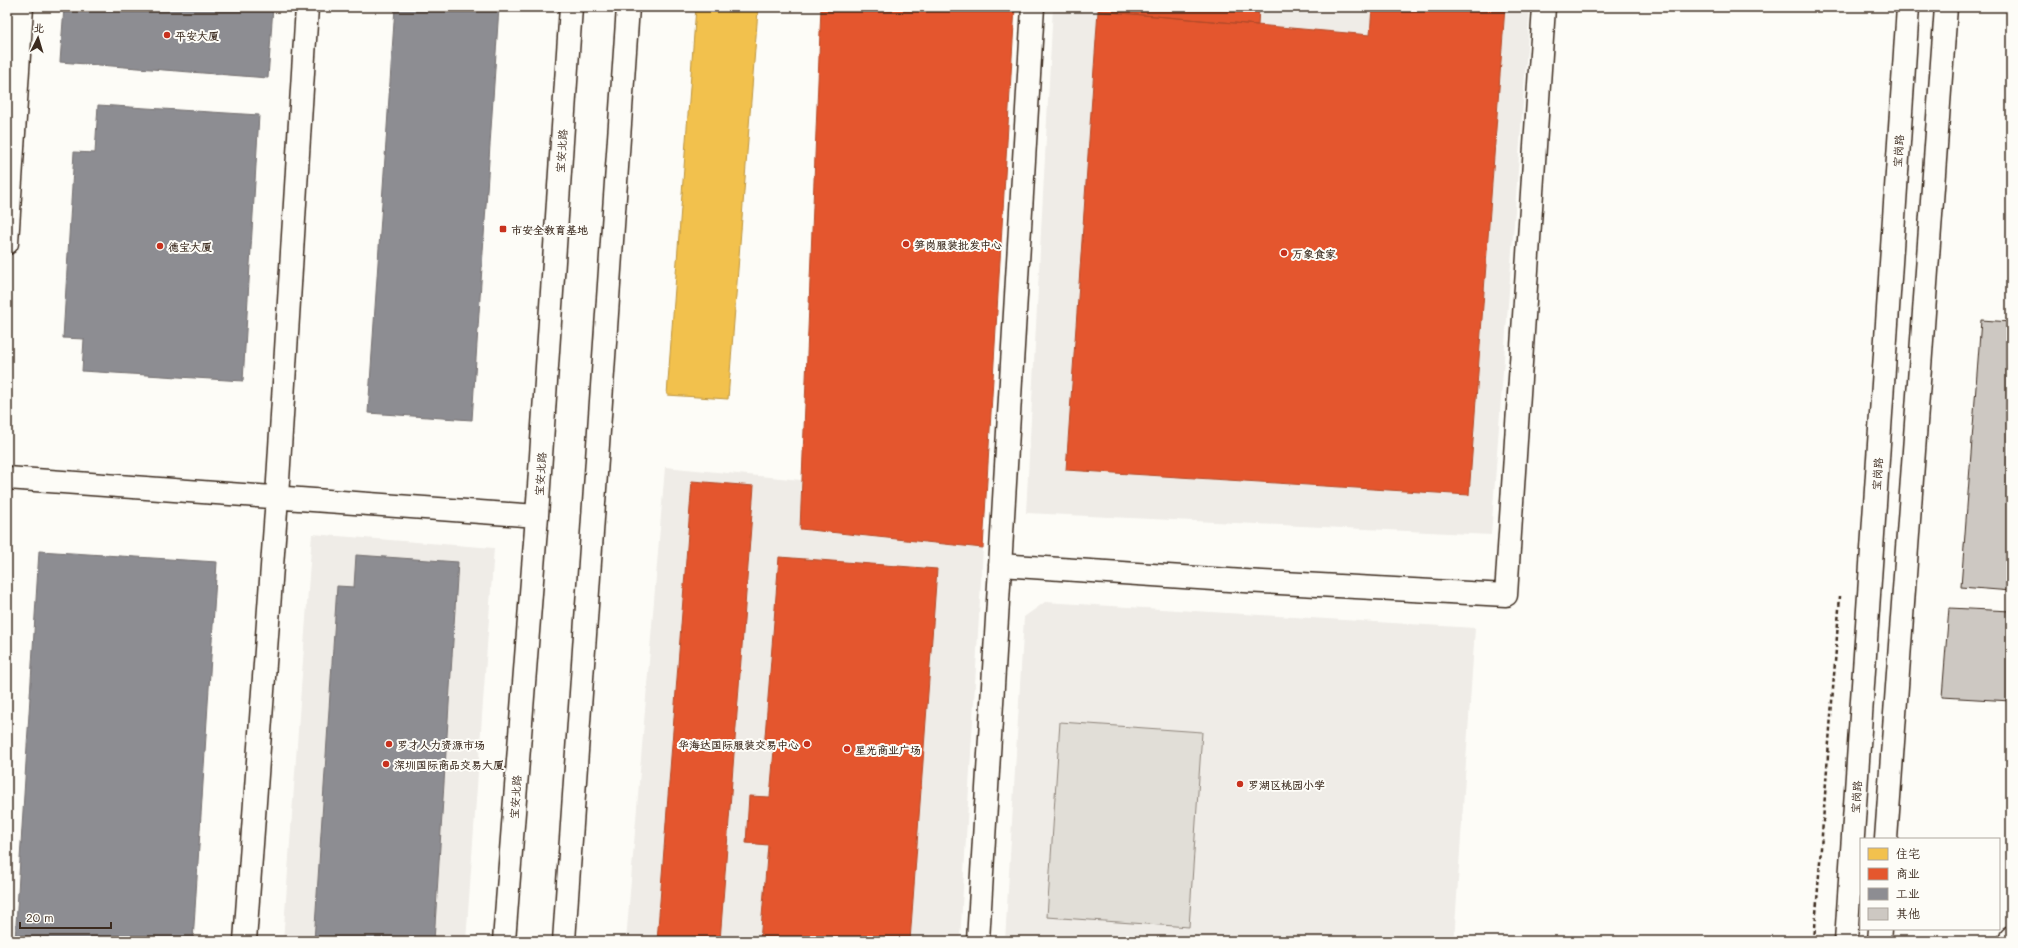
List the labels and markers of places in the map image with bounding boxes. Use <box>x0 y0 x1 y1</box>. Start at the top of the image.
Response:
place label: 平安大厦 <box>175 28 219 43</box>
marker: 平安大厦 <box>162 30 172 40</box>
place label: 市安全教育基地 <box>511 222 588 237</box>
marker: 市安全教育基地 <box>498 224 508 234</box>
place label: 笋岗服装批发中心 <box>914 237 1002 252</box>
place label: 德宝大厦 <box>168 239 212 254</box>
marker: 笋岗服装批发中心 <box>901 239 911 249</box>
marker: 德宝大厦 <box>155 241 165 251</box>
place label: 万象食家 <box>1292 246 1336 261</box>
marker: 万象食家 <box>1279 248 1289 258</box>
place label: 罗才人力资源市场 <box>397 737 485 752</box>
place label: 华海达国际服装交易中心 <box>678 737 799 752</box>
marker: 罗才人力资源市场 <box>384 739 394 749</box>
marker: 华海达国际服装交易中心 <box>802 739 812 749</box>
place label: 星光商业广场 <box>855 742 921 757</box>
marker: 星光商业广场 <box>842 744 852 754</box>
place label: 深圳国际商品交易大厦 <box>394 757 504 772</box>
marker: 深圳国际商品交易大厦 <box>381 759 391 769</box>
place label: 罗湖区桃园小学 <box>1248 777 1325 792</box>
marker: 罗湖区桃园小学 <box>1235 779 1245 789</box>

